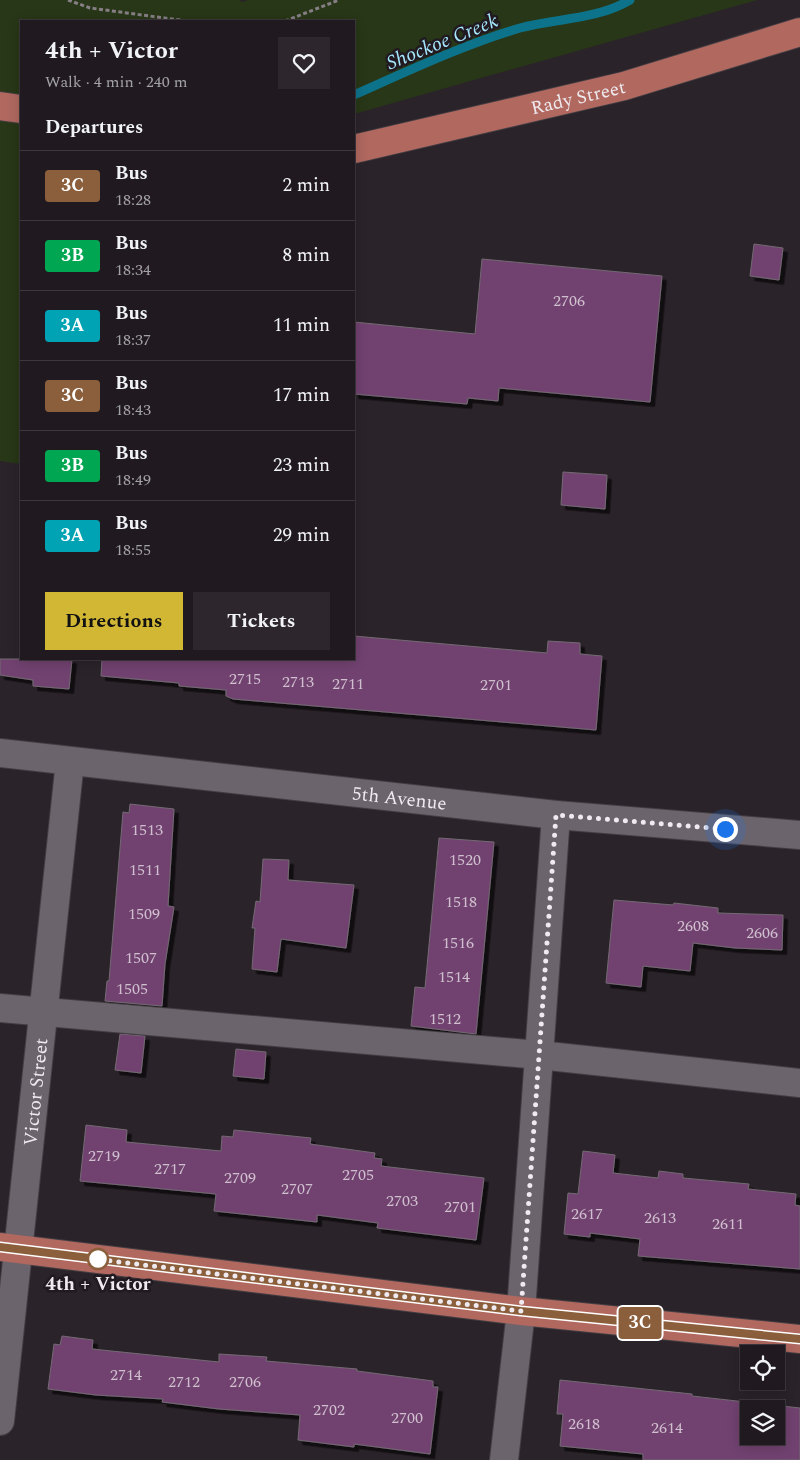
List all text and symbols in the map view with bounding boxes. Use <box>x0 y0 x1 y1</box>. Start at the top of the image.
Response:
water label: Shockoe Creek <box>382 6 503 78</box>
text: 4th + Victor <box>45 33 178 69</box>
button: heart <box>278 37 330 89</box>
text: Walk · 4 min · 240 m <box>45 70 188 94</box>
street label: Rady Street <box>528 73 629 123</box>
text: Departures <box>45 113 143 142</box>
text: Bus <box>115 159 148 188</box>
text: 2 min <box>282 171 330 200</box>
text: 3C <box>61 172 84 199</box>
text: 18:28 <box>115 188 151 212</box>
text: Bus <box>115 229 148 258</box>
text: 8 min <box>282 241 330 270</box>
text: 3B <box>61 242 84 269</box>
text: 18:34 <box>115 258 151 282</box>
house number: 2706 <box>553 289 585 313</box>
text: Bus <box>115 299 148 328</box>
text: 11 min <box>273 311 330 340</box>
text: 3A <box>60 312 85 339</box>
text: 18:37 <box>115 328 151 352</box>
text: Bus <box>115 369 148 398</box>
text: 17 min <box>273 381 330 410</box>
text: 3C <box>61 382 84 409</box>
text: 18:43 <box>115 398 151 422</box>
text: Bus <box>115 439 148 468</box>
text: 23 min <box>273 451 330 480</box>
text: 3B <box>61 452 84 479</box>
text: 18:49 <box>115 468 151 492</box>
text: Bus <box>115 509 148 538</box>
text: 29 min <box>273 521 330 550</box>
text: 3A <box>60 522 85 549</box>
text: 18:55 <box>115 538 151 562</box>
button: Directions <box>45 592 183 650</box>
button: Tickets <box>193 592 330 650</box>
house number: 2715 <box>229 667 261 691</box>
house number: 2713 <box>282 670 314 694</box>
house number: 2711 <box>332 672 364 696</box>
house number: 2701 <box>480 673 512 697</box>
street label: 5th Avenue <box>351 779 448 819</box>
your location <box>713 817 738 842</box>
house number: 1513 <box>131 818 163 842</box>
house number: 1520 <box>449 848 481 872</box>
house number: 1511 <box>129 858 161 882</box>
house number: 1518 <box>445 890 477 914</box>
house number: 1509 <box>128 902 160 926</box>
house number: 2608 <box>677 914 709 938</box>
house number: 2606 <box>746 921 778 945</box>
house number: 1516 <box>442 931 474 955</box>
house number: 1507 <box>125 946 157 970</box>
house number: 1514 <box>438 965 470 989</box>
house number: 1505 <box>116 977 148 1001</box>
house number: 1512 <box>429 1007 461 1031</box>
street label: Victor Street <box>16 1036 57 1147</box>
house number: 2719 <box>88 1144 120 1168</box>
house number: 2717 <box>154 1157 186 1181</box>
house number: 2705 <box>342 1163 374 1187</box>
house number: 2709 <box>224 1166 256 1190</box>
house number: 2707 <box>281 1177 313 1201</box>
house number: 2703 <box>386 1189 418 1213</box>
house number: 2701 <box>444 1195 476 1219</box>
house number: 2617 <box>571 1202 603 1226</box>
house number: 2613 <box>644 1206 676 1230</box>
house number: 2611 <box>712 1212 744 1236</box>
marker: 4th + Victor <box>87 1248 109 1270</box>
place label: 4th + Victor <box>45 1270 152 1299</box>
line badge: 3C <box>618 1307 662 1339</box>
text: 3C <box>629 1309 651 1336</box>
map controls <box>740 1345 785 1445</box>
button: locate <box>740 1345 785 1390</box>
house number: 2714 <box>110 1363 142 1387</box>
house number: 2712 <box>168 1370 200 1394</box>
house number: 2706 <box>229 1370 261 1394</box>
house number: 2702 <box>313 1398 345 1422</box>
button: layers <box>740 1400 785 1445</box>
house number: 2700 <box>391 1406 423 1430</box>
house number: 2618 <box>568 1412 600 1436</box>
house number: 2614 <box>651 1416 683 1440</box>

